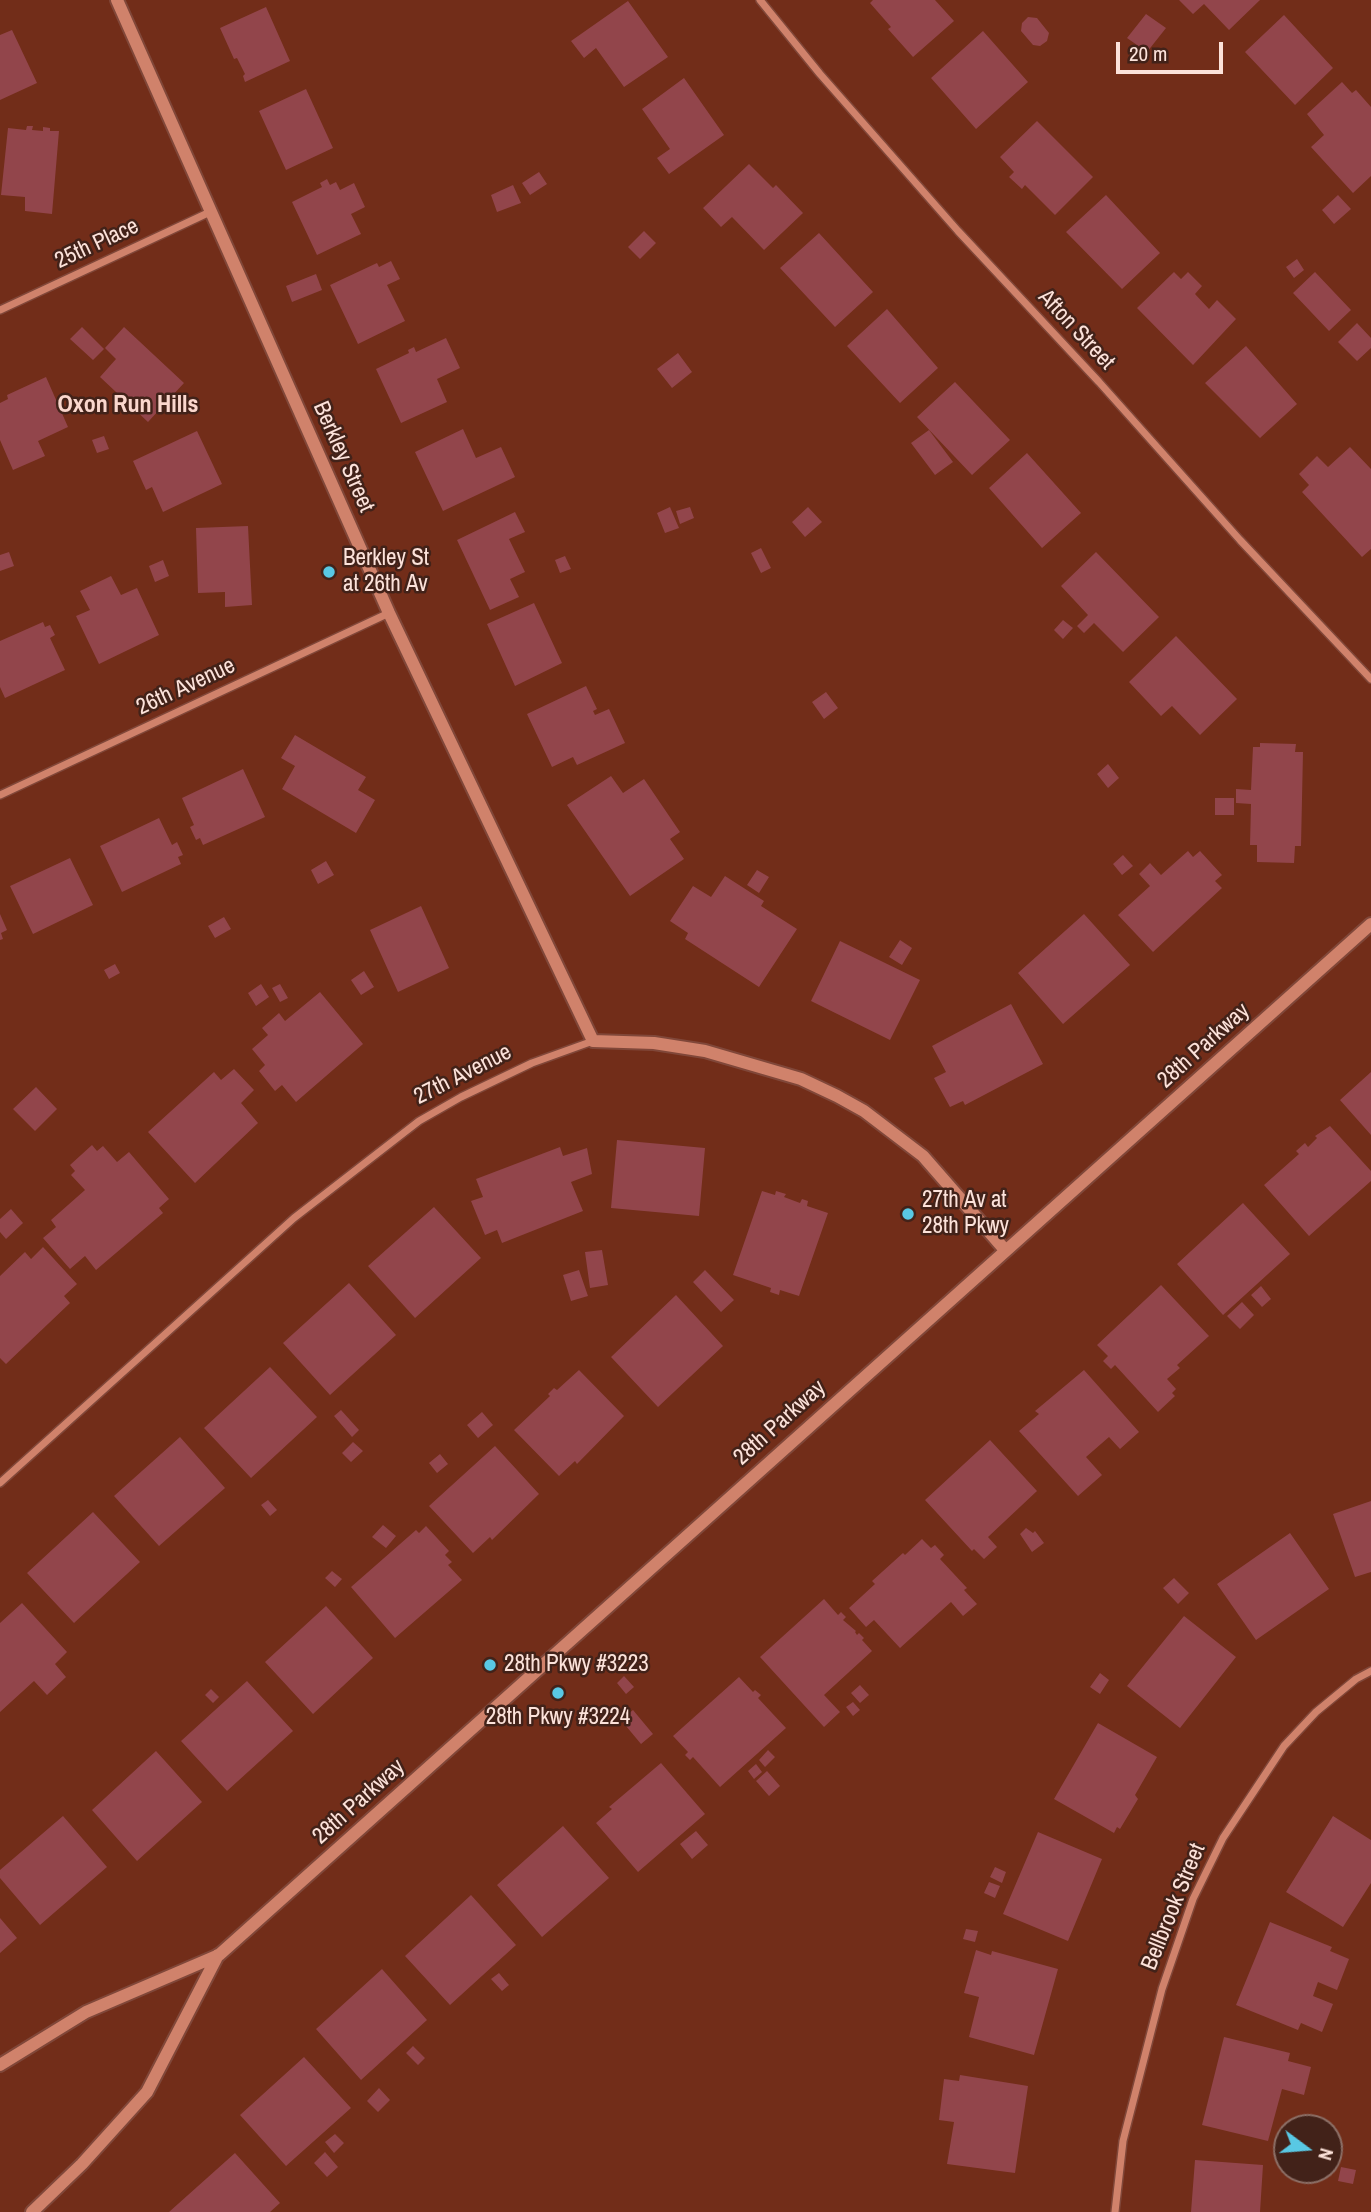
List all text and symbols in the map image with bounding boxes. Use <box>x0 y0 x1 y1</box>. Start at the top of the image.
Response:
scale bar <box>1119 28 1226 72</box>
text: 20 m <box>1129 39 1167 68</box>
street label: 25th Place <box>51 213 143 275</box>
street label: Afton Street <box>1032 284 1120 376</box>
district label: Oxon Run Hills <box>57 392 199 420</box>
street label: Berkley Street <box>306 397 380 517</box>
place label: Berkley St at 26th Av <box>343 545 429 599</box>
marker: Berkley St at 26th Av <box>321 564 337 580</box>
street label: 26th Avenue <box>132 652 240 722</box>
street label: 28th Parkway <box>1152 998 1256 1094</box>
street label: 27th Avenue <box>410 1039 516 1111</box>
place label: 27th Av at 28th Pkwy <box>922 1187 1009 1241</box>
marker: 27th Av at 28th Pkwy <box>900 1206 916 1222</box>
street label: 28th Parkway <box>728 1375 832 1471</box>
place label: 28th Pkwy #3223 <box>504 1651 649 1679</box>
marker: 28th Pkwy #3223 <box>482 1657 498 1673</box>
marker: 28th Pkwy #3224 <box>550 1685 566 1701</box>
place label: 28th Pkwy #3224 <box>486 1704 630 1732</box>
street label: 28th Parkway <box>307 1754 411 1850</box>
street label: Bellbrook Street <box>1136 1840 1212 1974</box>
north arrow <box>1273 2114 1343 2184</box>
text: N <box>1312 2145 1340 2163</box>

